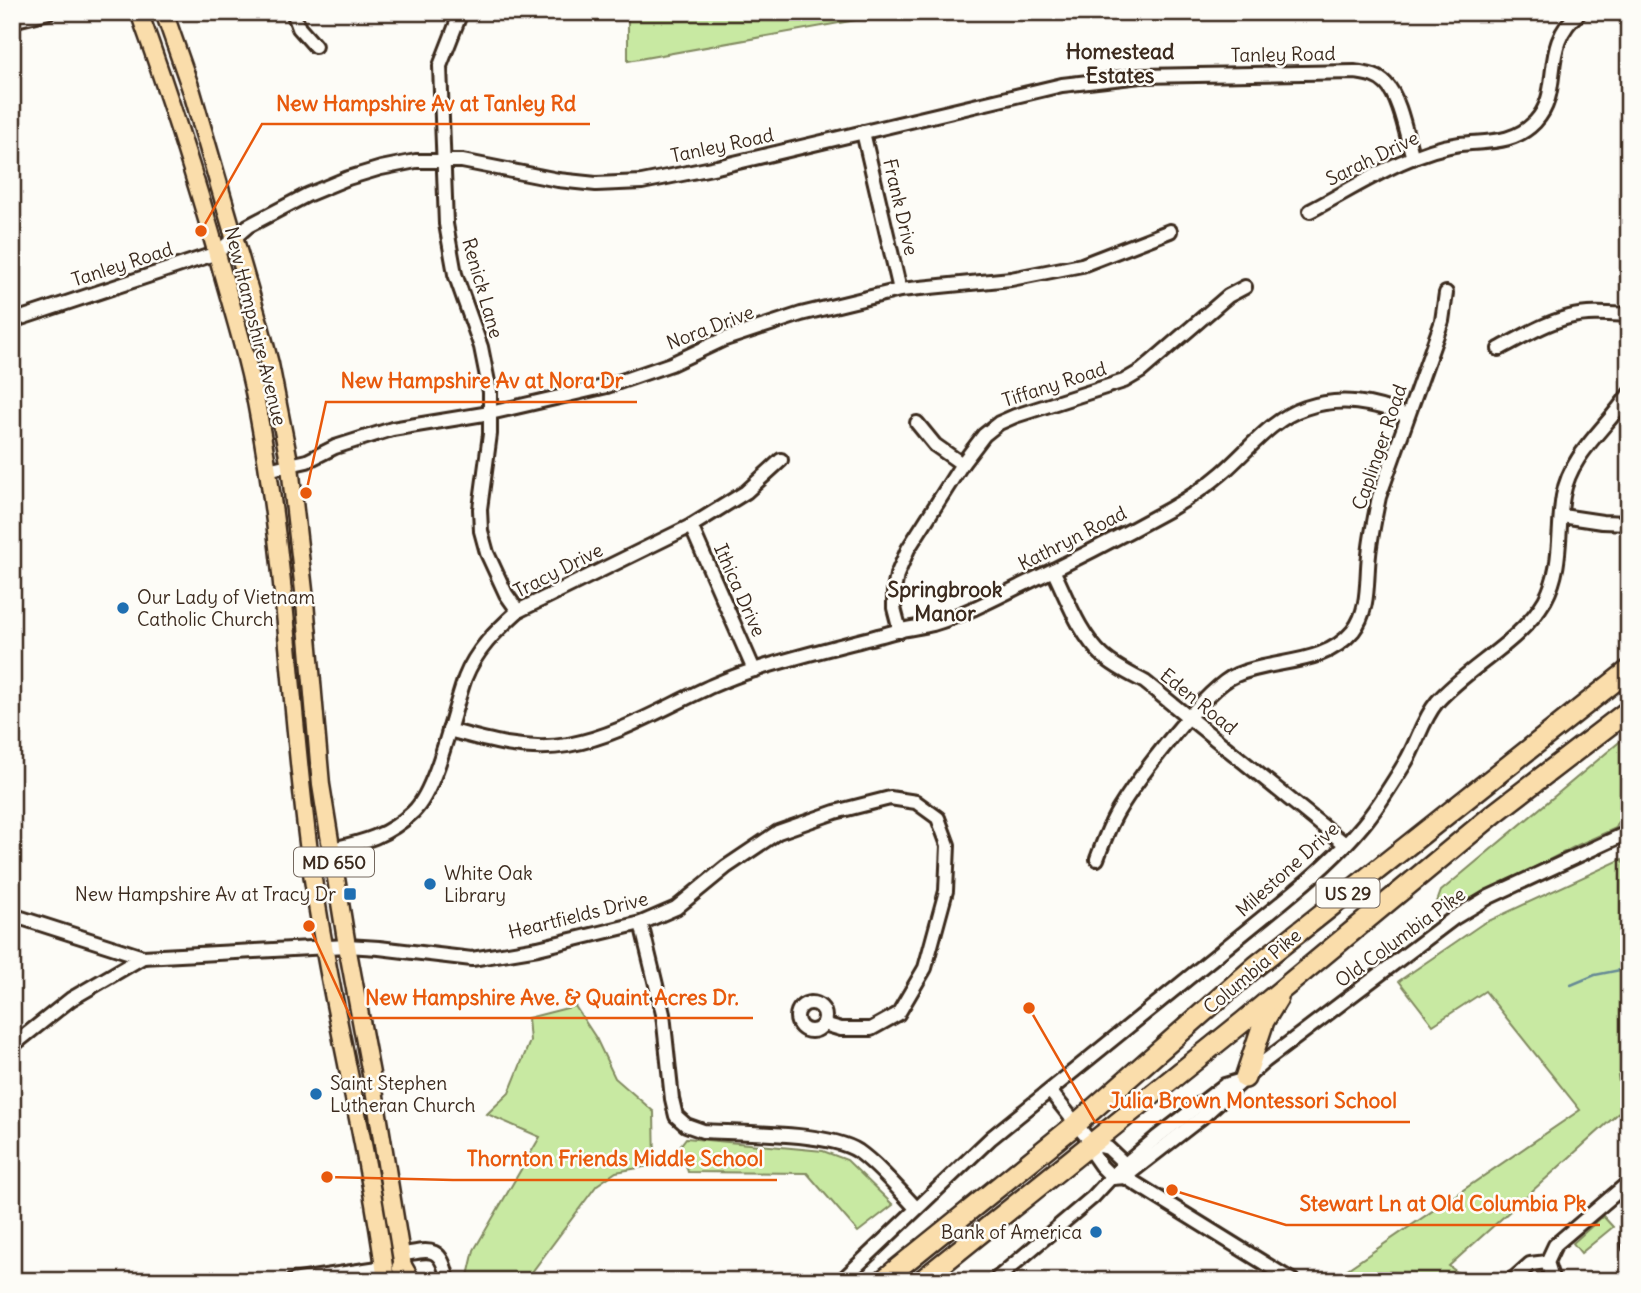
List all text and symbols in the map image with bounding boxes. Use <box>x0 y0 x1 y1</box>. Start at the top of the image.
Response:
district label: Homestead Estates <box>1066 38 1175 89</box>
street label: Tanley Road <box>1230 41 1336 67</box>
callout: New Hampshire Av at Tanley Rd <box>262 82 590 124</box>
text: New Hampshire Av at Tanley Rd <box>276 90 577 117</box>
street label: Tanley Road <box>668 122 776 168</box>
street label: Sarah Drive <box>1322 125 1422 191</box>
street label: Frank Drive <box>878 156 924 258</box>
street label: New Hampshire Avenue <box>220 224 292 428</box>
street label: Renick Lane <box>457 235 509 341</box>
street label: Tanley Road <box>68 236 176 292</box>
street label: Nora Drive <box>663 299 757 355</box>
street label: Tiffany Road <box>999 356 1109 412</box>
callout: New Hampshire Av at Nora Dr <box>326 360 637 402</box>
text: New Hampshire Av at Nora Dr <box>341 367 624 394</box>
street label: Caplinger Road <box>1346 381 1412 513</box>
street label: Kathryn Road <box>1014 500 1130 576</box>
street label: Tracy Drive <box>509 537 607 603</box>
street label: Ithica Drive <box>709 540 771 640</box>
district label: Springbrook Manor <box>887 576 1003 627</box>
place label: Our Lady of Vietnam Catholic Church <box>137 585 315 631</box>
marker: Our Lady of Vietnam Catholic Church <box>115 600 131 616</box>
street label: Eden Road <box>1156 663 1242 739</box>
street label: Milestone Drive <box>1230 816 1344 922</box>
road number: MD 650 <box>294 848 374 876</box>
place label: White Oak Library <box>444 861 533 907</box>
marker: White Oak Library <box>422 876 438 892</box>
road number: US 29 <box>1316 878 1380 908</box>
place label: New Hampshire Av at Tracy Dr <box>75 882 336 906</box>
street label: Old Columbia Pike <box>1330 882 1470 992</box>
marker: New Hampshire Av at Tracy Dr <box>342 886 358 902</box>
street label: Heartfields Drive <box>506 886 650 944</box>
street label: Columbia Pike <box>1198 923 1306 1019</box>
callout: New Hampshire Ave. & Quaint Acres Dr. <box>351 976 753 1018</box>
text: New Hampshire Ave. & Quaint Acres Dr. <box>365 984 739 1011</box>
place label: Saint Stephen Lutheran Church <box>330 1071 475 1117</box>
callout: Julia Brown Montessori School <box>1095 1080 1410 1122</box>
marker: Saint Stephen Lutheran Church <box>308 1086 324 1102</box>
text: Julia Brown Montessori School <box>1109 1087 1397 1114</box>
callout: Thornton Friends Middle School <box>453 1138 777 1180</box>
text: Thornton Friends Middle School <box>467 1145 763 1172</box>
callout: Stewart Ln at Old Columbia Pk <box>1286 1183 1600 1225</box>
text: Stewart Ln at Old Columbia Pk <box>1300 1190 1587 1217</box>
place label: Bank of America <box>941 1220 1082 1244</box>
marker: Bank of America <box>1088 1224 1104 1240</box>

